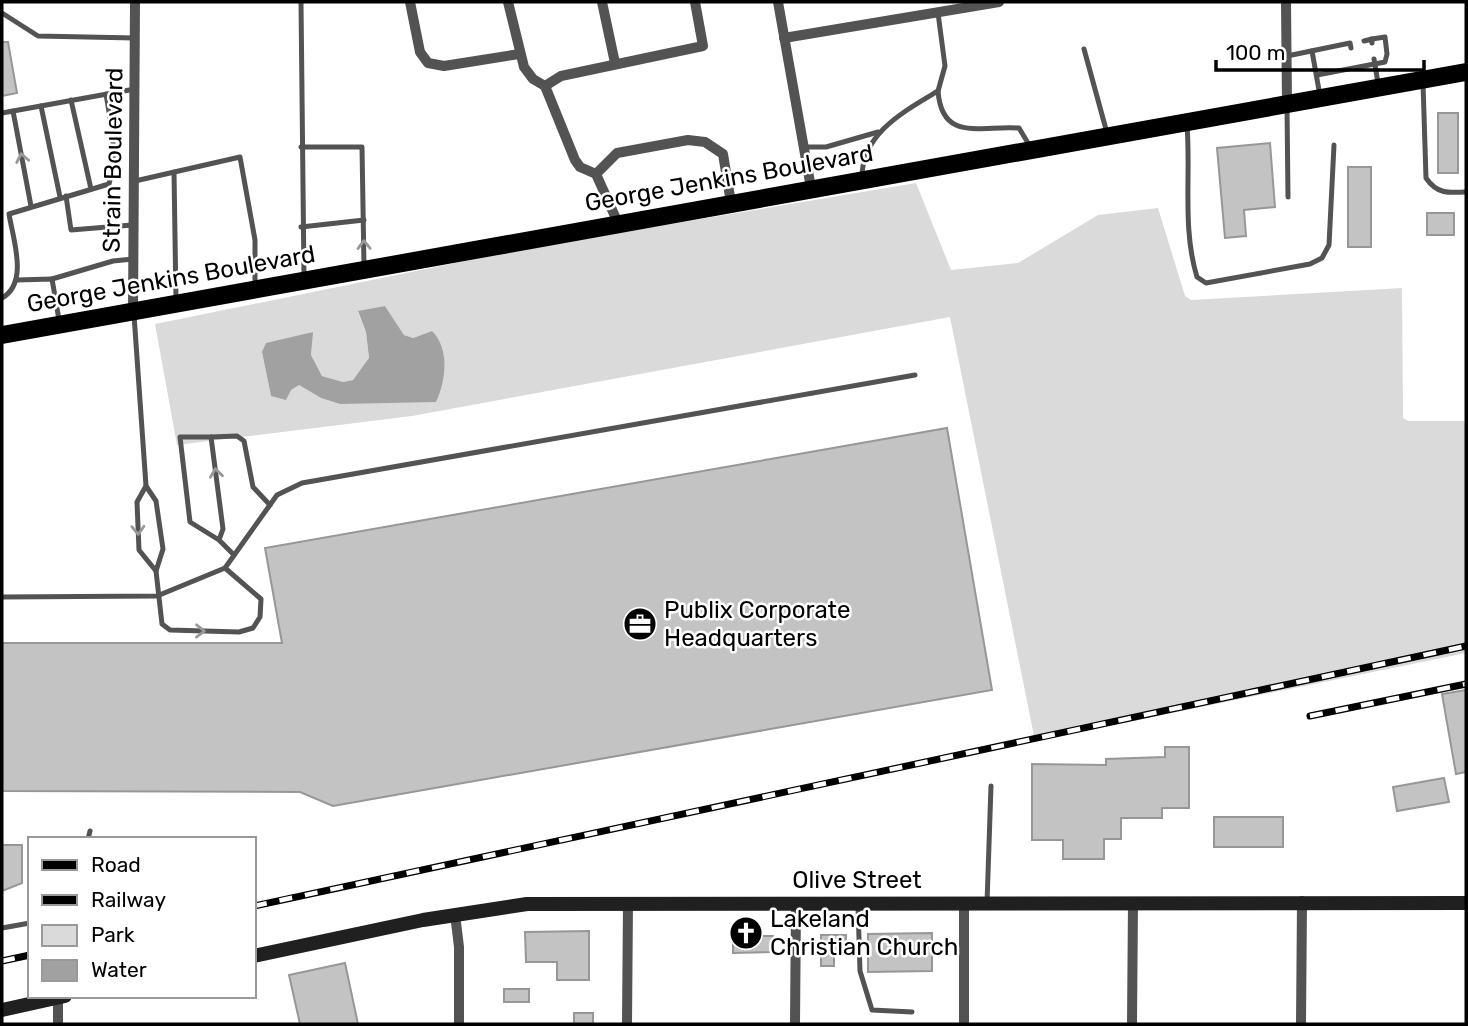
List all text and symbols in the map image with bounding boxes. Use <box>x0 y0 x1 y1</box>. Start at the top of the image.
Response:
scale bar <box>1216 28 1424 72</box>
text: 100 m <box>1226 40 1285 65</box>
street label: Strain Boulevard <box>97 67 129 253</box>
street label: George Jenkins Boulevard <box>583 139 875 217</box>
one-way arrow <box>15 153 30 164</box>
one-way arrow <box>356 239 372 249</box>
street label: George Jenkins Boulevard <box>25 240 317 318</box>
one-way arrow <box>209 467 224 479</box>
one-way arrow <box>131 525 146 536</box>
place label: Publix Corporate Headquarters <box>664 596 850 652</box>
office icon: Publix Corporate Headquarters <box>621 605 659 643</box>
one-way arrow <box>195 623 205 639</box>
legend <box>28 837 256 998</box>
text: Road <box>91 852 141 877</box>
street label: Olive Street <box>792 866 922 894</box>
text: Railway <box>91 887 166 912</box>
place label: Lakeland Christian Church <box>770 905 958 961</box>
church icon: Lakeland Christian Church <box>727 914 765 952</box>
text: Park <box>91 922 135 947</box>
text: Water <box>91 957 147 982</box>

